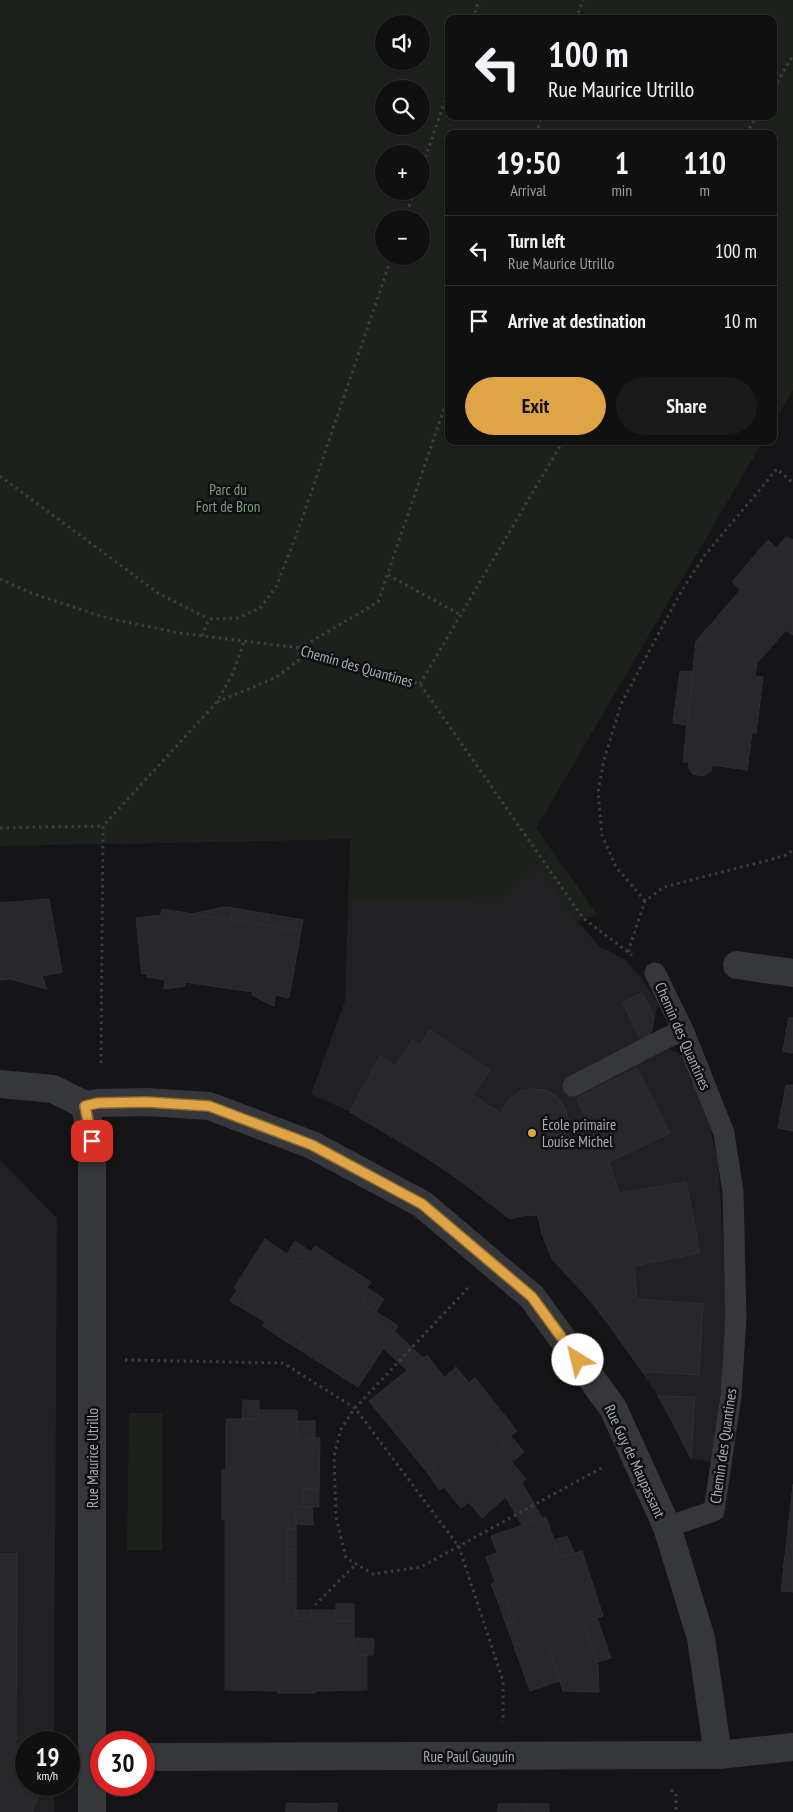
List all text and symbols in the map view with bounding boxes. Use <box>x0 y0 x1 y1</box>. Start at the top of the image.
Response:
map controls <box>375 15 430 265</box>
button: sound <box>375 15 430 70</box>
text: 100 m <box>548 31 629 77</box>
icon: left <box>465 35 530 100</box>
text: Rue Maurice Utrillo <box>548 75 694 103</box>
button: search <box>375 80 430 135</box>
text: 19:50 <box>496 143 561 182</box>
text: 1 <box>615 143 629 182</box>
text: 110 <box>683 143 726 182</box>
button: + <box>375 145 430 200</box>
text: Arrival <box>510 180 546 200</box>
text: min <box>611 180 632 200</box>
text: m <box>699 180 710 200</box>
button: − <box>375 210 430 265</box>
text: Turn left <box>508 229 565 253</box>
icon: left <box>465 237 493 265</box>
text: 100 m <box>715 239 757 263</box>
text: Rue Maurice Utrillo <box>508 253 614 273</box>
icon: arrive <box>465 307 493 335</box>
text: Arrive at destination <box>508 309 646 333</box>
text: 10 m <box>724 309 757 333</box>
button: Exit <box>465 377 606 435</box>
button: Share <box>616 377 757 435</box>
park label: Parc du Fort de Bron <box>196 480 260 516</box>
street label: Chemin des Quantines <box>299 641 415 691</box>
street label: Chemin des Quantines <box>651 979 715 1093</box>
place label: École primaire Louise Michel <box>542 1115 616 1151</box>
pin <box>71 1120 113 1162</box>
icon: arrive <box>78 1127 106 1155</box>
marker: École primaire Louise Michel <box>526 1127 538 1139</box>
position arrow <box>551 1333 603 1385</box>
street label: Chemin des Quantines <box>706 1387 740 1505</box>
street label: Rue Guy de Maupassant <box>600 1401 670 1521</box>
street label: Rue Maurice Utrillo <box>83 1408 102 1508</box>
speed limit sign: 30 <box>90 1731 155 1796</box>
text: 19 <box>36 1741 59 1773</box>
street label: Rue Paul Gauguin <box>423 1747 515 1766</box>
text: km/h <box>37 1768 58 1783</box>

